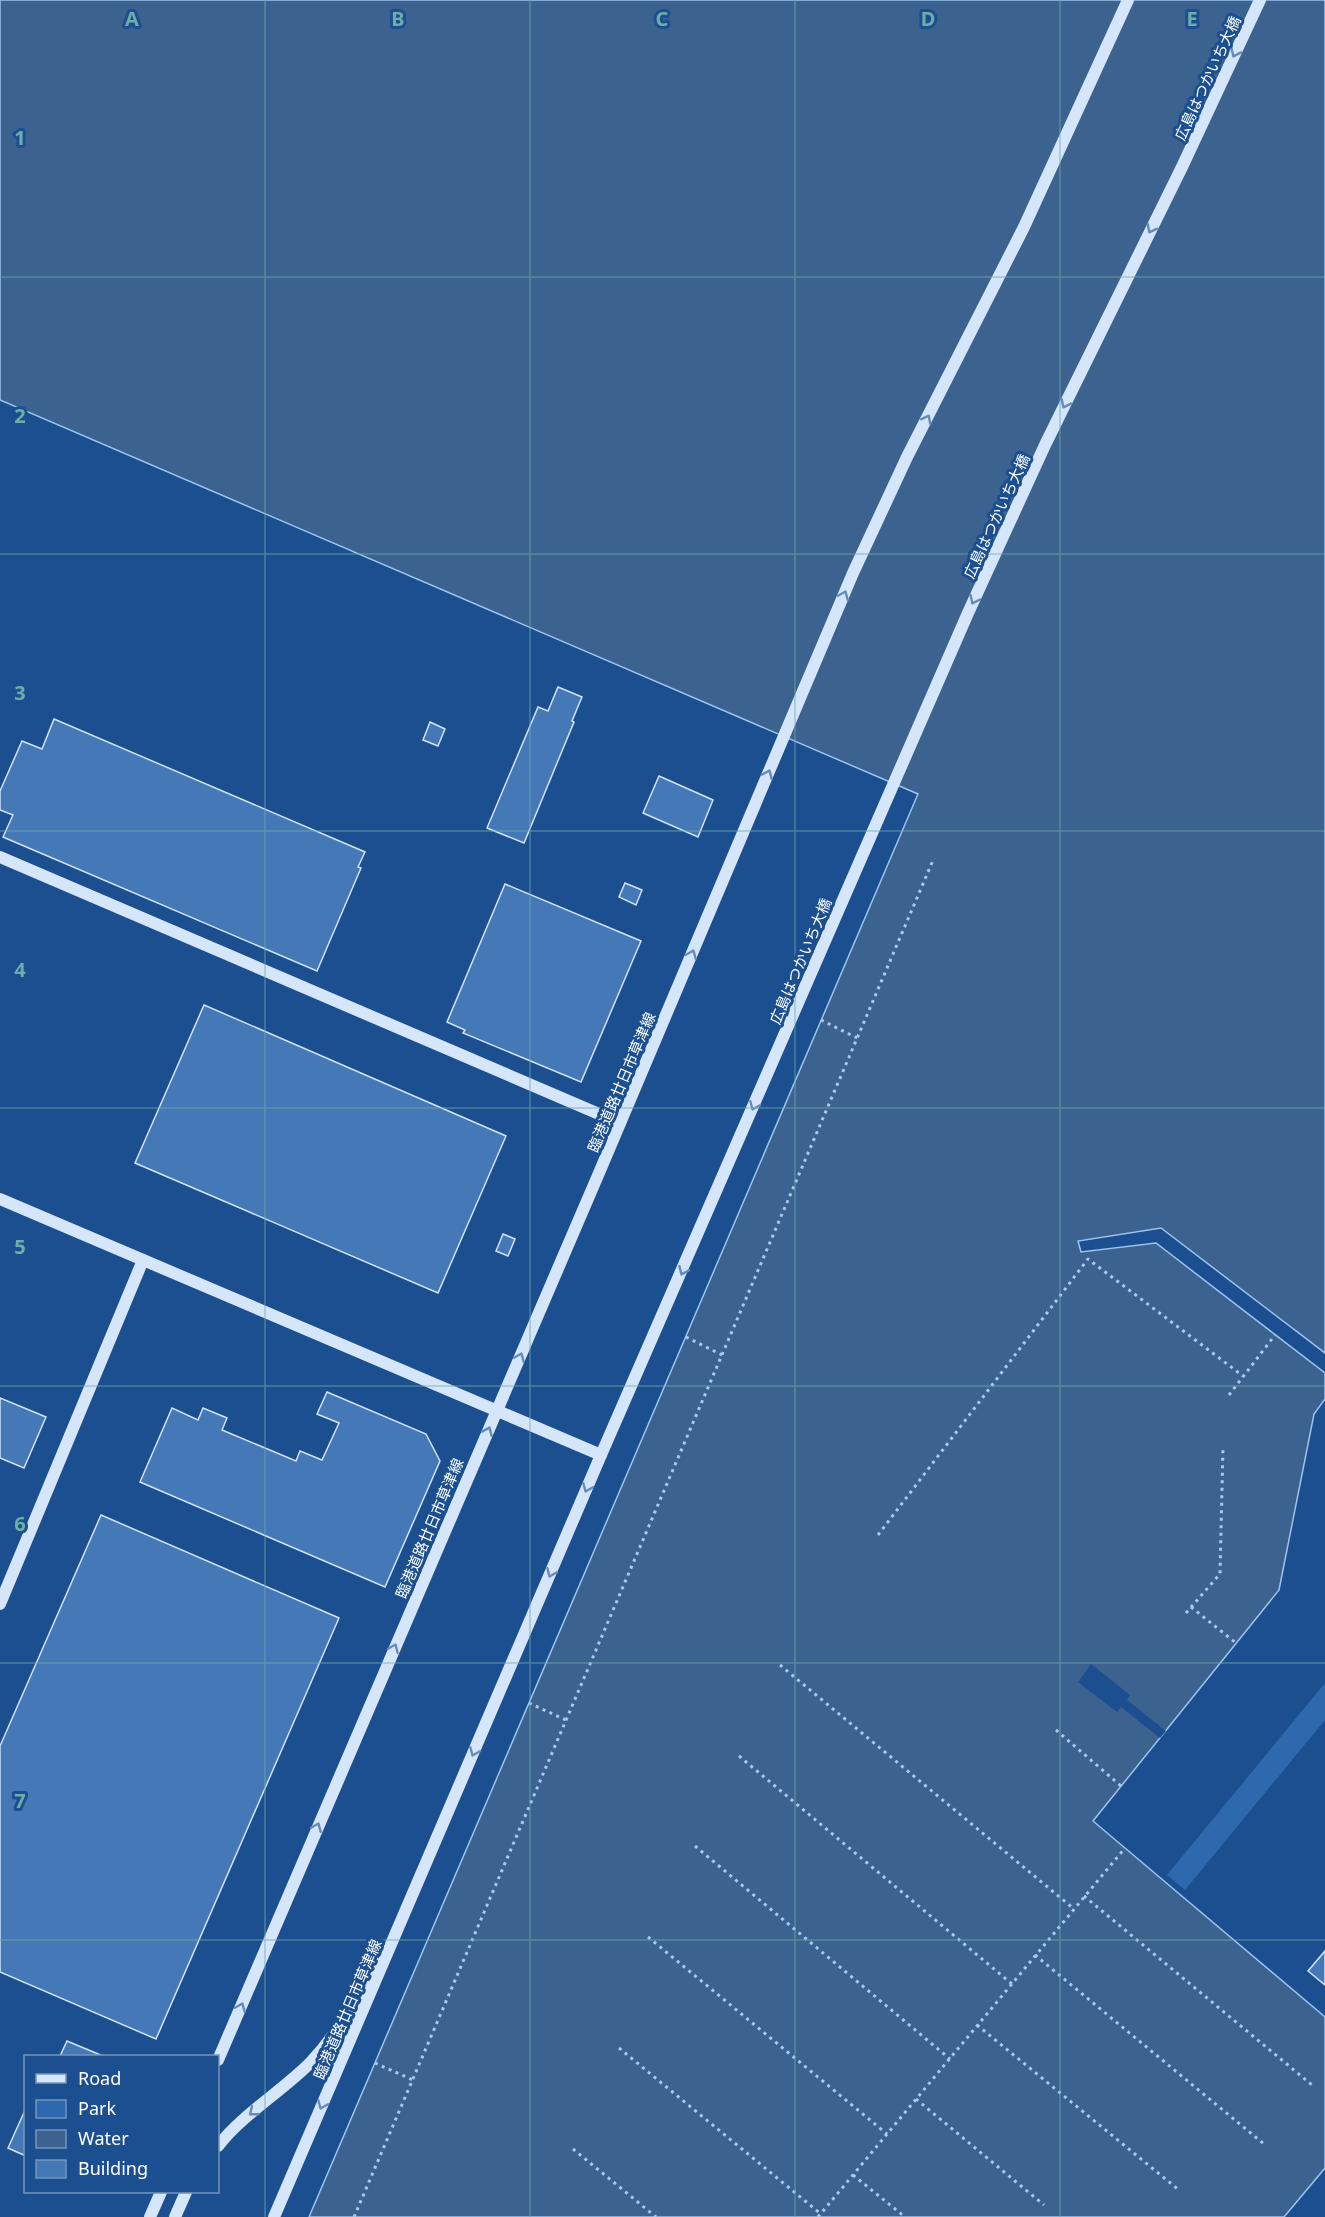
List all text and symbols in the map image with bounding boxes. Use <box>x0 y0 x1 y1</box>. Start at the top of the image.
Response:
text: A <box>125 5 139 32</box>
text: B <box>391 5 405 32</box>
text: C <box>656 5 669 32</box>
text: D <box>921 5 935 32</box>
text: E <box>1186 5 1198 32</box>
street label: 広島はつかいち大橋 <box>1169 13 1245 143</box>
one-way arrow <box>1231 47 1243 58</box>
text: 1 <box>14 124 26 151</box>
one-way arrow <box>1147 223 1158 233</box>
one-way arrow <box>1061 398 1073 409</box>
text: 2 <box>14 402 26 429</box>
one-way arrow <box>920 414 931 425</box>
street label: 広島はつかいち大橋 <box>958 451 1034 581</box>
one-way arrow <box>837 590 849 601</box>
one-way arrow <box>969 593 981 604</box>
text: 3 <box>14 679 26 706</box>
one-way arrow <box>761 770 773 781</box>
street label: 広島はつかいち大橋 <box>764 895 836 1027</box>
one-way arrow <box>684 949 696 960</box>
text: 4 <box>14 956 26 983</box>
street label: 臨港道路廿日市草津線 <box>582 1009 660 1155</box>
one-way arrow <box>749 1099 761 1110</box>
text: 5 <box>14 1233 26 1260</box>
one-way arrow <box>678 1265 690 1276</box>
one-way arrow <box>513 1352 525 1363</box>
one-way arrow <box>480 1426 492 1437</box>
street label: 臨港道路廿日市草津線 <box>390 1455 468 1601</box>
one-way arrow <box>582 1482 594 1493</box>
text: 6 <box>14 1510 26 1537</box>
one-way arrow <box>546 1566 558 1577</box>
one-way arrow <box>387 1644 399 1655</box>
one-way arrow <box>469 1745 481 1756</box>
text: 7 <box>14 1787 26 1814</box>
one-way arrow <box>310 1823 322 1834</box>
street label: 臨港道路廿日市草津線 <box>308 1936 386 2082</box>
one-way arrow <box>233 2002 245 2013</box>
legend <box>24 2055 219 2193</box>
text: Road <box>78 2066 121 2090</box>
text: Park <box>78 2096 116 2120</box>
one-way arrow <box>317 2098 329 2109</box>
one-way arrow <box>249 2105 260 2116</box>
text: Water <box>78 2126 129 2150</box>
text: Building <box>78 2156 148 2180</box>

